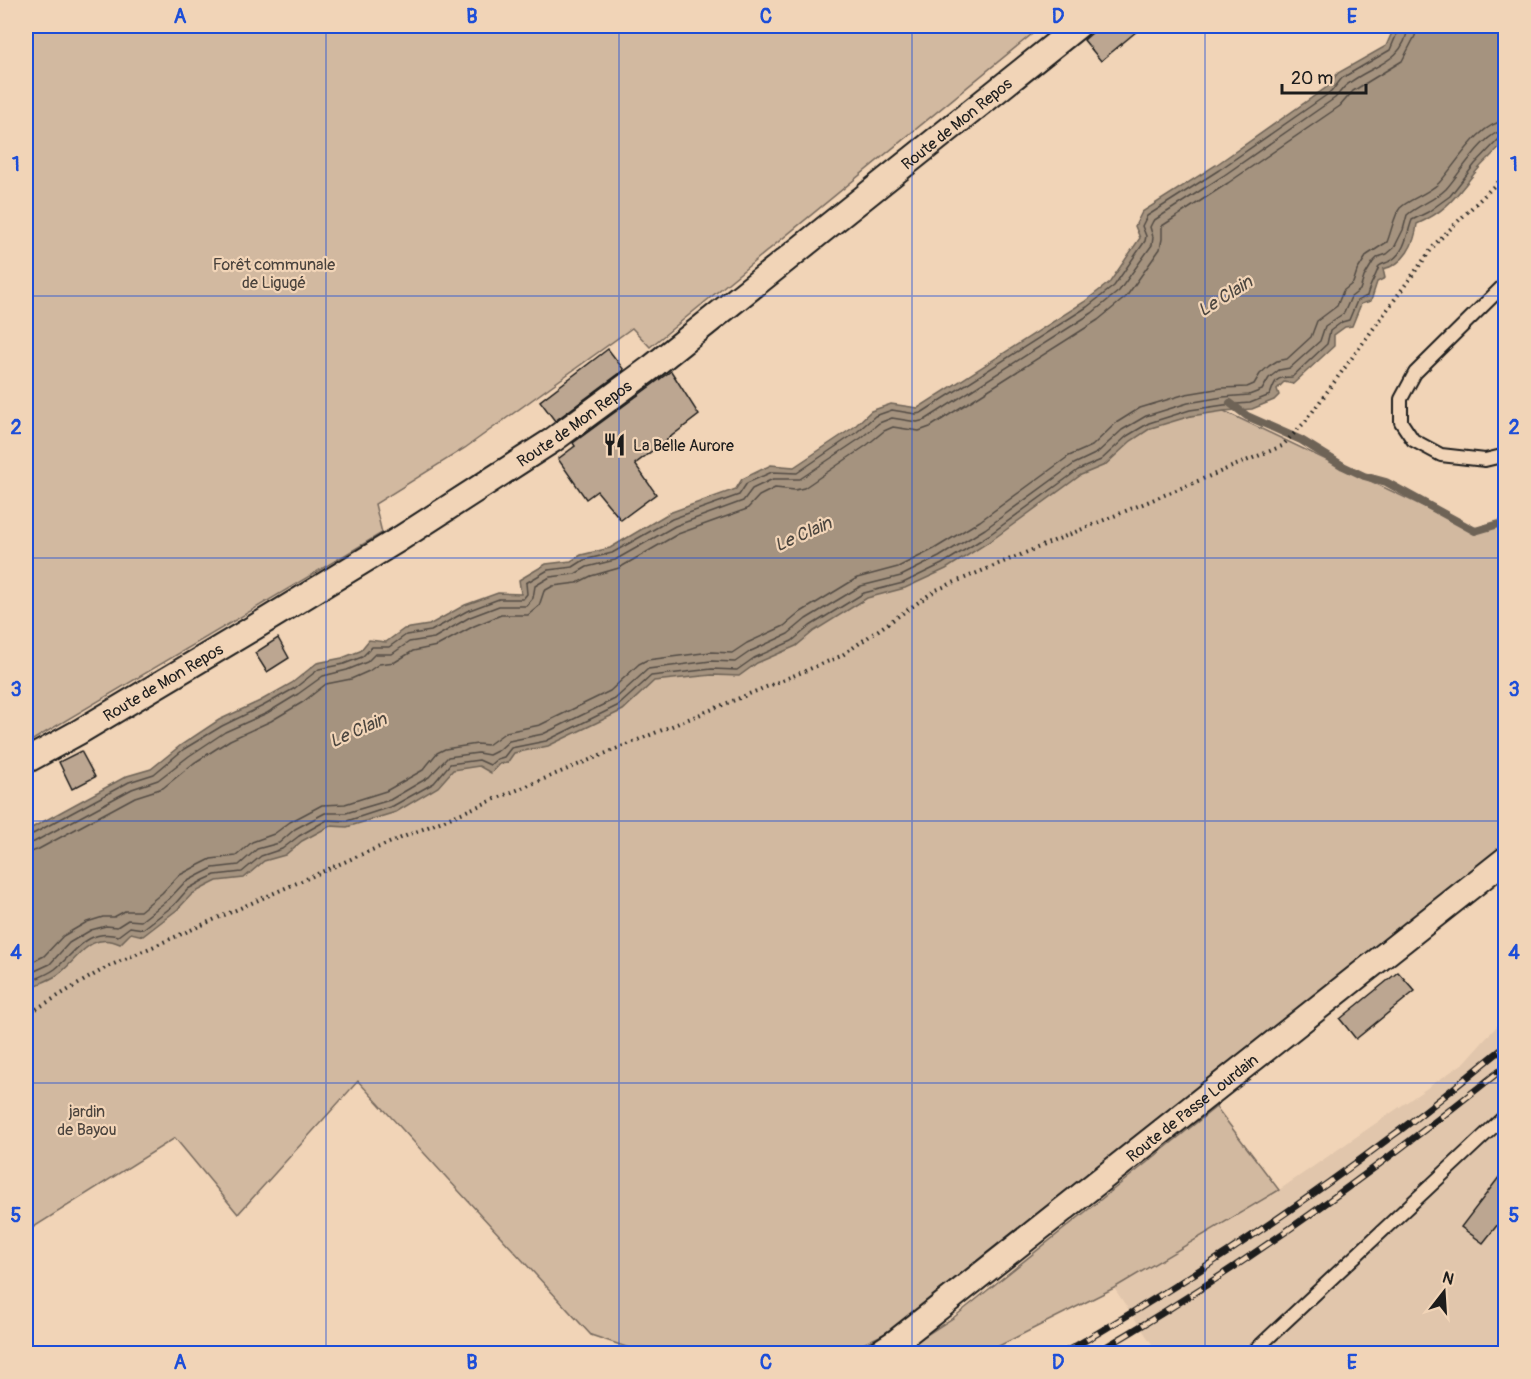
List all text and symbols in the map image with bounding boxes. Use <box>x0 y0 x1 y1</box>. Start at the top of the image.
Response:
text: A <box>174 4 187 29</box>
text: B <box>466 4 478 29</box>
text: C <box>760 4 772 29</box>
text: D <box>1052 4 1065 29</box>
text: E <box>1347 4 1358 29</box>
scale bar <box>1282 57 1366 95</box>
text: 20 m <box>1291 67 1333 90</box>
street label: Route de Mon Repos <box>898 74 1016 175</box>
text: 1 <box>12 152 20 177</box>
text: 1 <box>1510 152 1518 177</box>
park label: Forêt communale de Ligugé <box>213 255 335 293</box>
water label: Le Clain <box>1194 270 1257 322</box>
street label: Route de Mon Repos <box>513 376 636 472</box>
text: 2 <box>10 415 22 440</box>
text: 2 <box>1508 415 1520 440</box>
restaurant icon: La Belle Aurore <box>602 432 628 458</box>
place label: La Belle Aurore <box>633 436 734 456</box>
water label: Le Clain <box>771 511 836 557</box>
street label: Route de Mon Repos <box>100 639 227 726</box>
text: 3 <box>10 677 22 702</box>
text: 3 <box>1508 677 1520 702</box>
water label: Le Clain <box>326 707 391 753</box>
text: 4 <box>10 940 22 965</box>
text: 4 <box>1508 940 1520 965</box>
street label: Route de Passe Lourdain <box>1123 1050 1263 1167</box>
park label: jardin de Bayou <box>57 1102 117 1140</box>
text: 5 <box>11 1203 22 1228</box>
text: 5 <box>1509 1203 1520 1228</box>
north arrow <box>1414 1262 1474 1322</box>
text: N <box>1440 1267 1456 1290</box>
text: A <box>174 1350 187 1375</box>
text: B <box>466 1350 478 1375</box>
text: C <box>760 1350 772 1375</box>
text: D <box>1052 1350 1065 1375</box>
text: E <box>1347 1350 1358 1375</box>

